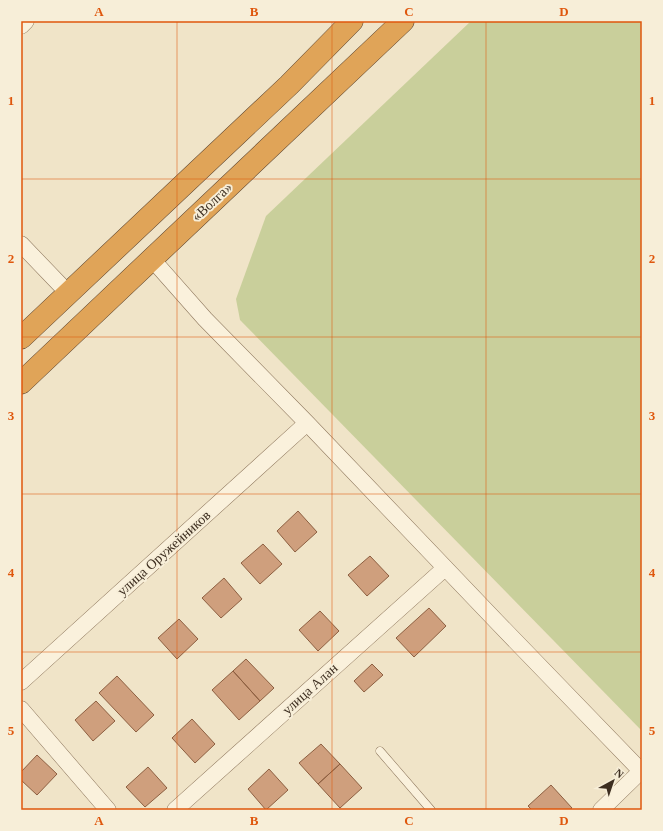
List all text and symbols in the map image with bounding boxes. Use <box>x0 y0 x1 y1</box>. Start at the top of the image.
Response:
text: A <box>94 4 104 19</box>
text: B <box>250 4 259 19</box>
text: C <box>404 4 414 19</box>
text: D <box>559 4 569 19</box>
text: 1 <box>8 93 14 108</box>
text: 1 <box>649 93 655 108</box>
street label: «Волга» <box>189 180 235 224</box>
text: 2 <box>8 251 14 266</box>
text: 2 <box>649 251 655 266</box>
text: 3 <box>8 408 15 423</box>
text: 3 <box>649 408 656 423</box>
street label: улица Оружейников <box>115 507 214 599</box>
text: 4 <box>8 565 15 580</box>
text: 4 <box>649 565 656 580</box>
street label: улица Алан <box>279 660 341 718</box>
text: 5 <box>8 723 15 738</box>
text: 5 <box>649 723 656 738</box>
north arrow <box>593 761 633 801</box>
text: N <box>613 766 626 781</box>
text: A <box>94 813 104 828</box>
text: B <box>250 813 259 828</box>
text: C <box>404 813 414 828</box>
text: D <box>559 813 569 828</box>

